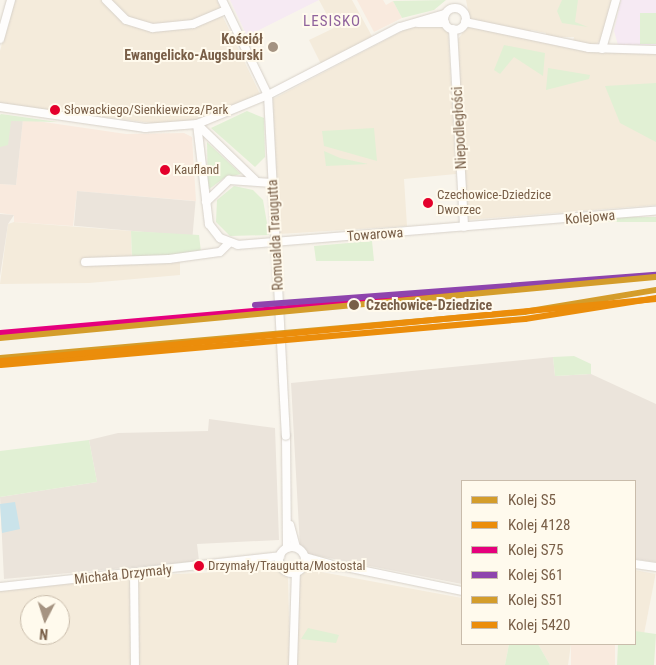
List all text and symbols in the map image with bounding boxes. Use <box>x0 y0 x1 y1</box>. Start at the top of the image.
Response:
district label: LESISKO <box>302 13 362 31</box>
place label: Kościół Ewangelicko-Augsburski <box>124 31 263 64</box>
marker: Kościół Ewangelicko-Augsburski <box>267 41 279 53</box>
street label: Niepodległości <box>448 86 470 170</box>
place label: Słowackiego/Sienkiewicza/Park <box>64 102 228 118</box>
marker: Słowackiego/Sienkiewicza/Park <box>50 105 60 115</box>
place label: Kaufland <box>174 162 219 178</box>
marker: Kaufland <box>160 165 170 175</box>
street label: Romualda Traugutta <box>264 179 286 291</box>
place label: Czechowice-Dziedzice Dworzec <box>437 188 551 219</box>
marker: Czechowice-Dziedzice Dworzec <box>423 198 433 208</box>
street label: Kolejowa <box>564 206 616 228</box>
street label: Towarowa <box>346 224 404 244</box>
marker: Czechowice-Dziedzice <box>346 297 362 313</box>
place label: Czechowice-Dziedzice <box>366 297 492 313</box>
legend <box>461 480 636 645</box>
text: Kolej S5 <box>508 491 556 509</box>
text: Kolej 4128 <box>508 516 570 534</box>
text: Kolej S75 <box>508 541 563 559</box>
place label: Drzymały/Traugutta/Mostostal <box>208 558 365 574</box>
street label: Michała Drzymały <box>73 561 173 587</box>
marker: Drzymały/Traugutta/Mostostal <box>194 561 204 571</box>
text: Kolej S61 <box>508 566 563 584</box>
text: Kolej S51 <box>508 591 563 609</box>
north arrow <box>20 595 70 645</box>
text: Kolej 5420 <box>508 616 570 634</box>
text: N <box>39 626 49 642</box>

